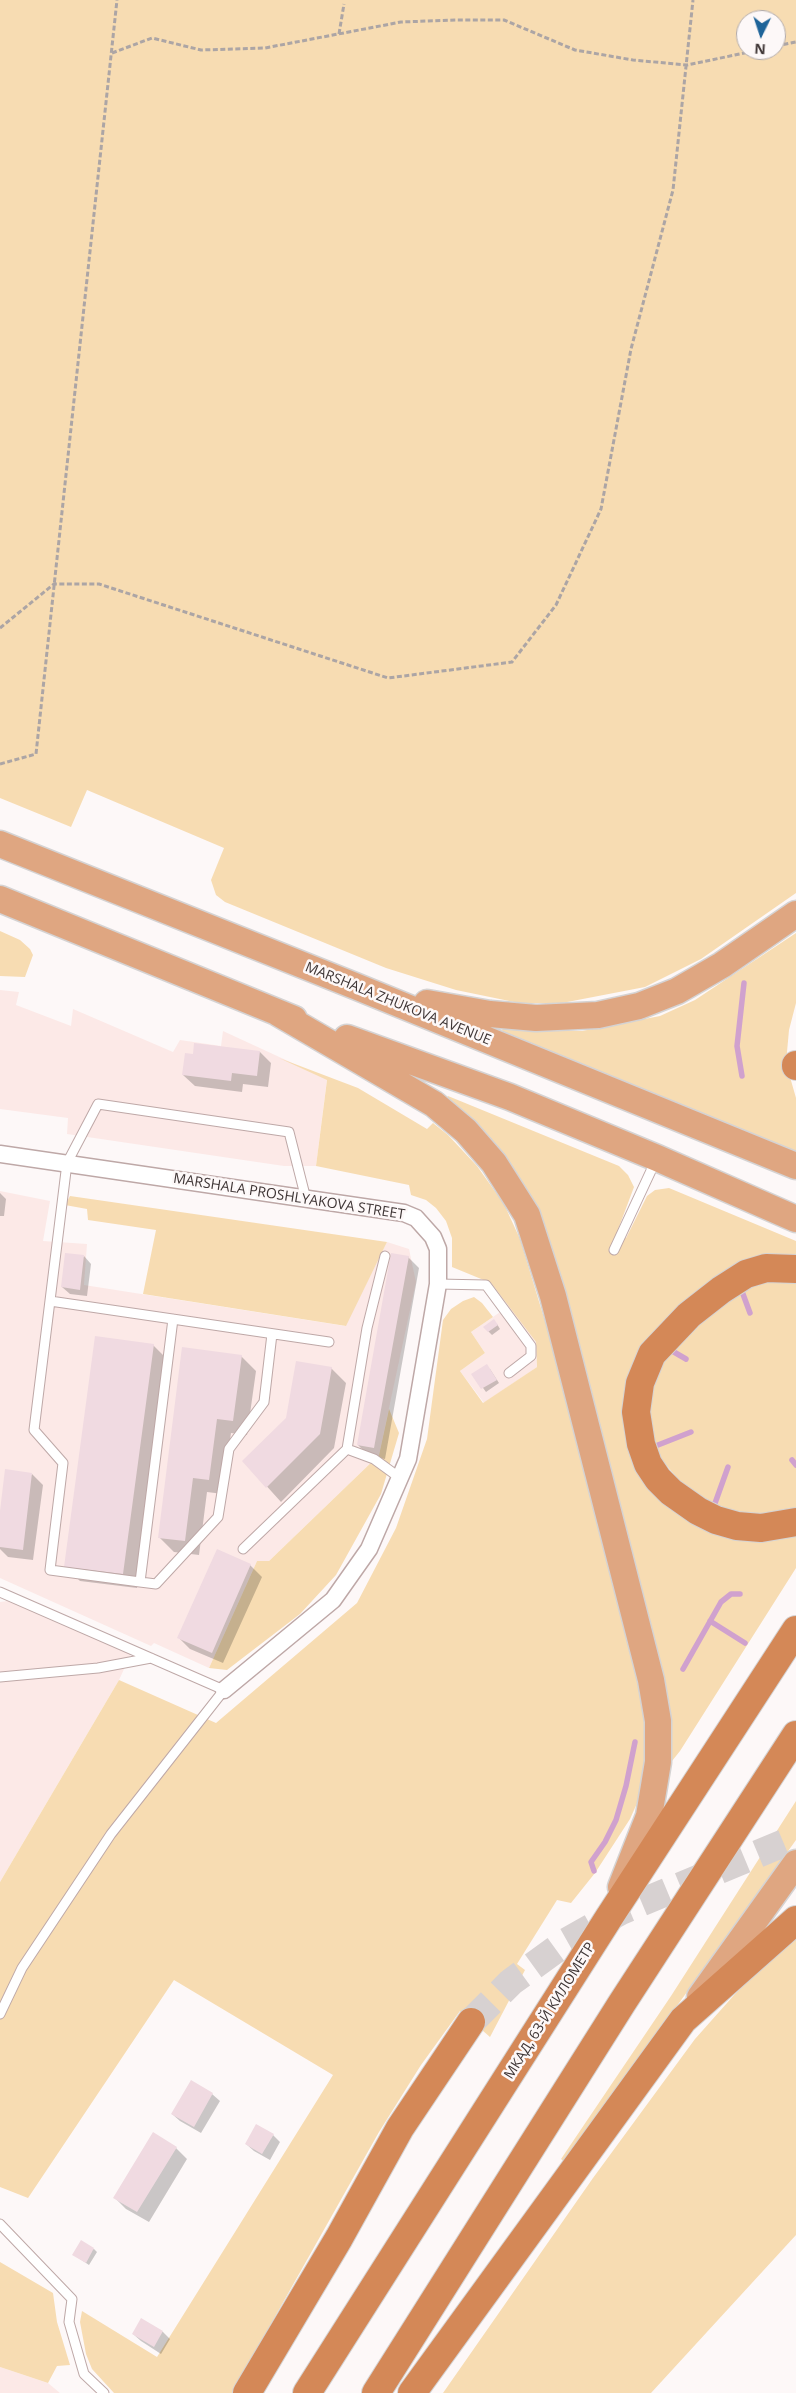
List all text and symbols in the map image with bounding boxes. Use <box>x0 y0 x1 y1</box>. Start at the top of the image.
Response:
north arrow <box>736 10 786 60</box>
text: N <box>754 40 766 59</box>
street label: MARSHALA ZHUKOVA AVENUE <box>303 959 493 1049</box>
street label: MARSHALA PROSHLYAKOVA STREET <box>172 1170 406 1224</box>
street label: МКАД, 63-Й КИЛОМЕТР <box>501 1940 599 2082</box>

